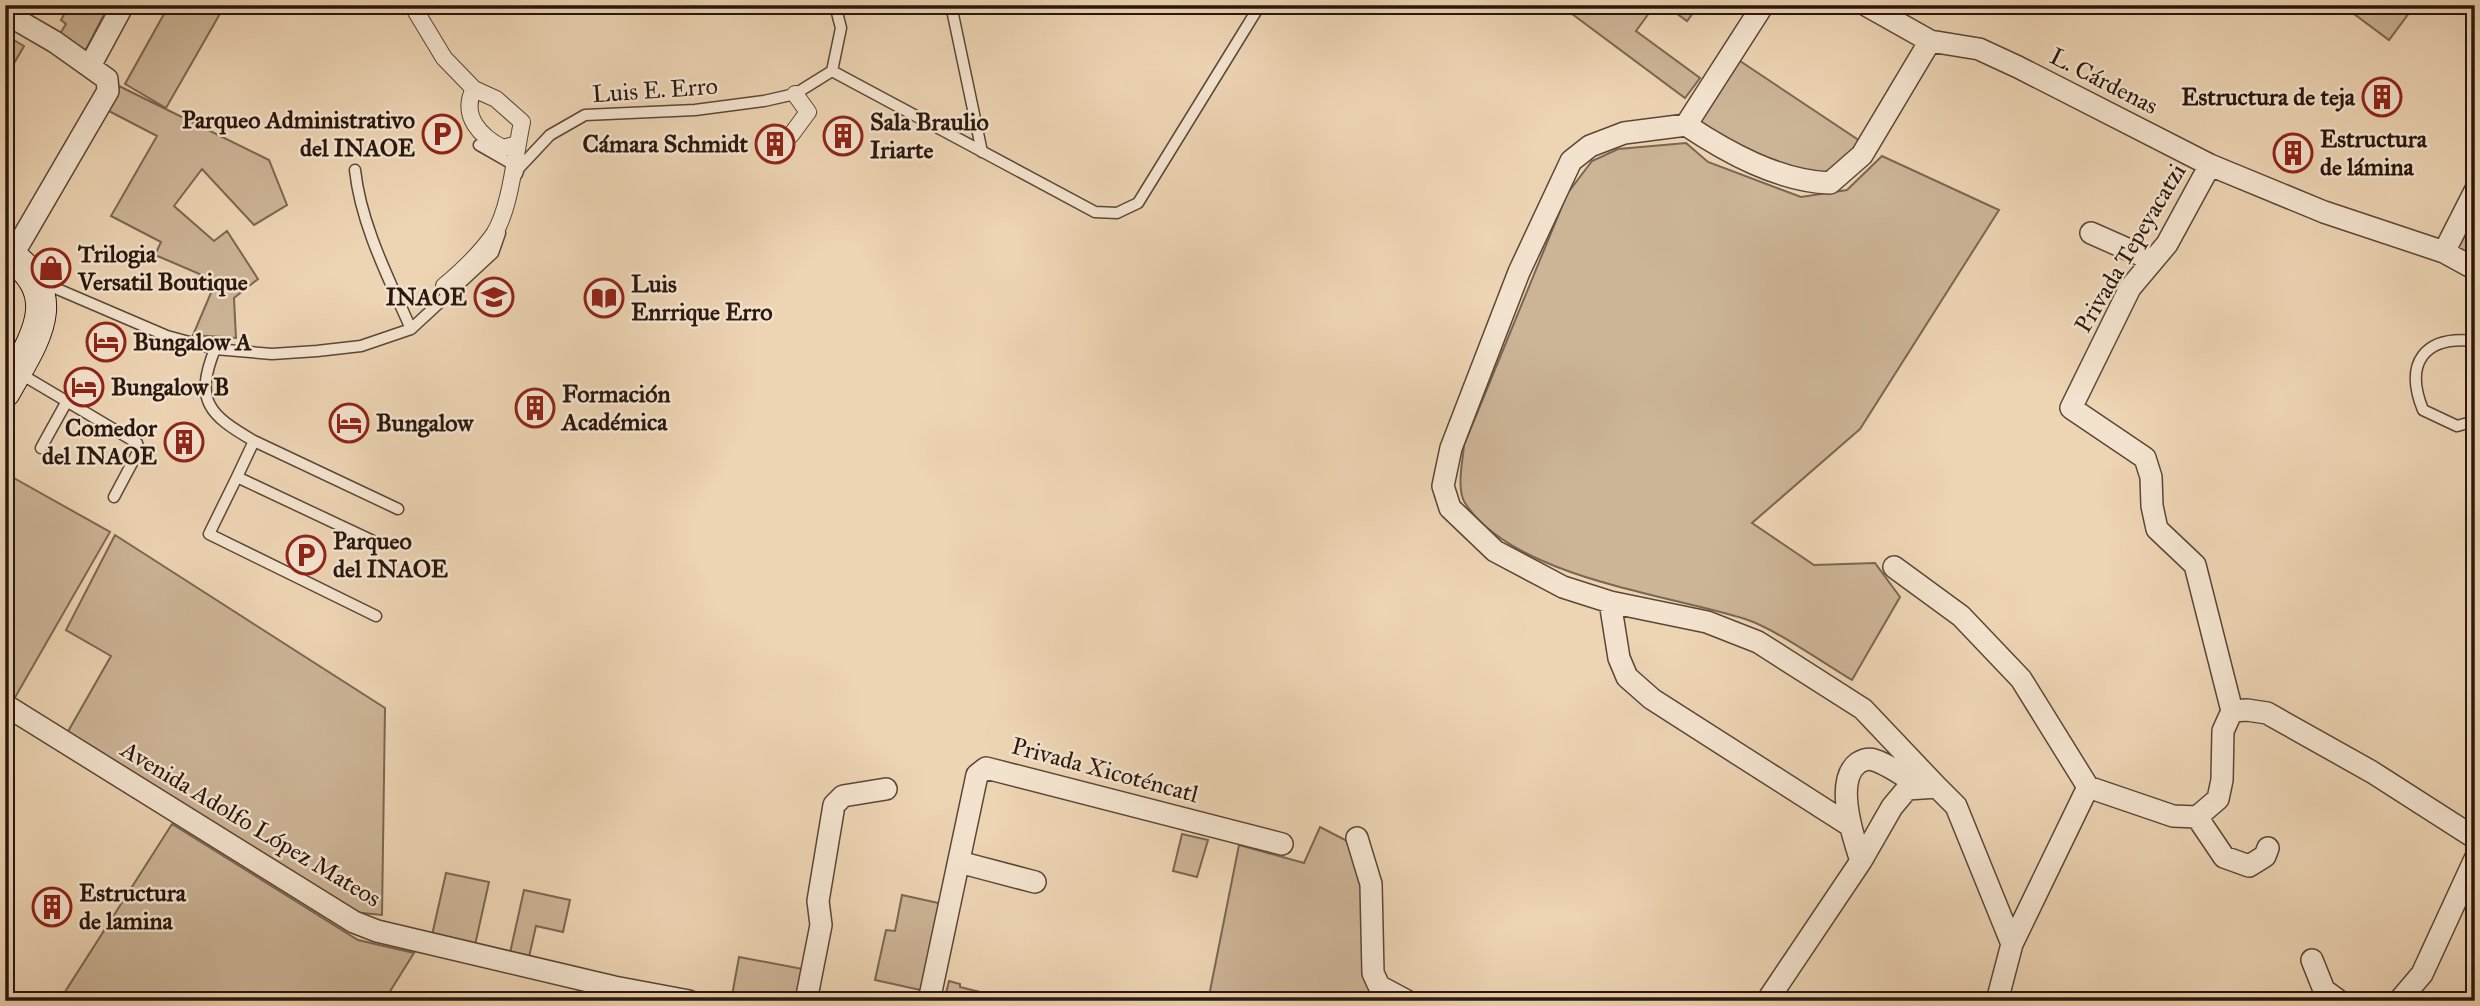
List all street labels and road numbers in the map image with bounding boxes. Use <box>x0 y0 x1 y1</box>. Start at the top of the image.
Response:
street label: L. Cárdenas <box>2045 41 2163 121</box>
street label: Luis E. Erro <box>591 71 719 109</box>
street label: Privada Tepeyacatzi <box>2068 158 2193 338</box>
street label: Privada Xicoténcatl <box>1008 731 1202 809</box>
street label: Avenida Adolfo López Mateos <box>115 734 386 914</box>

